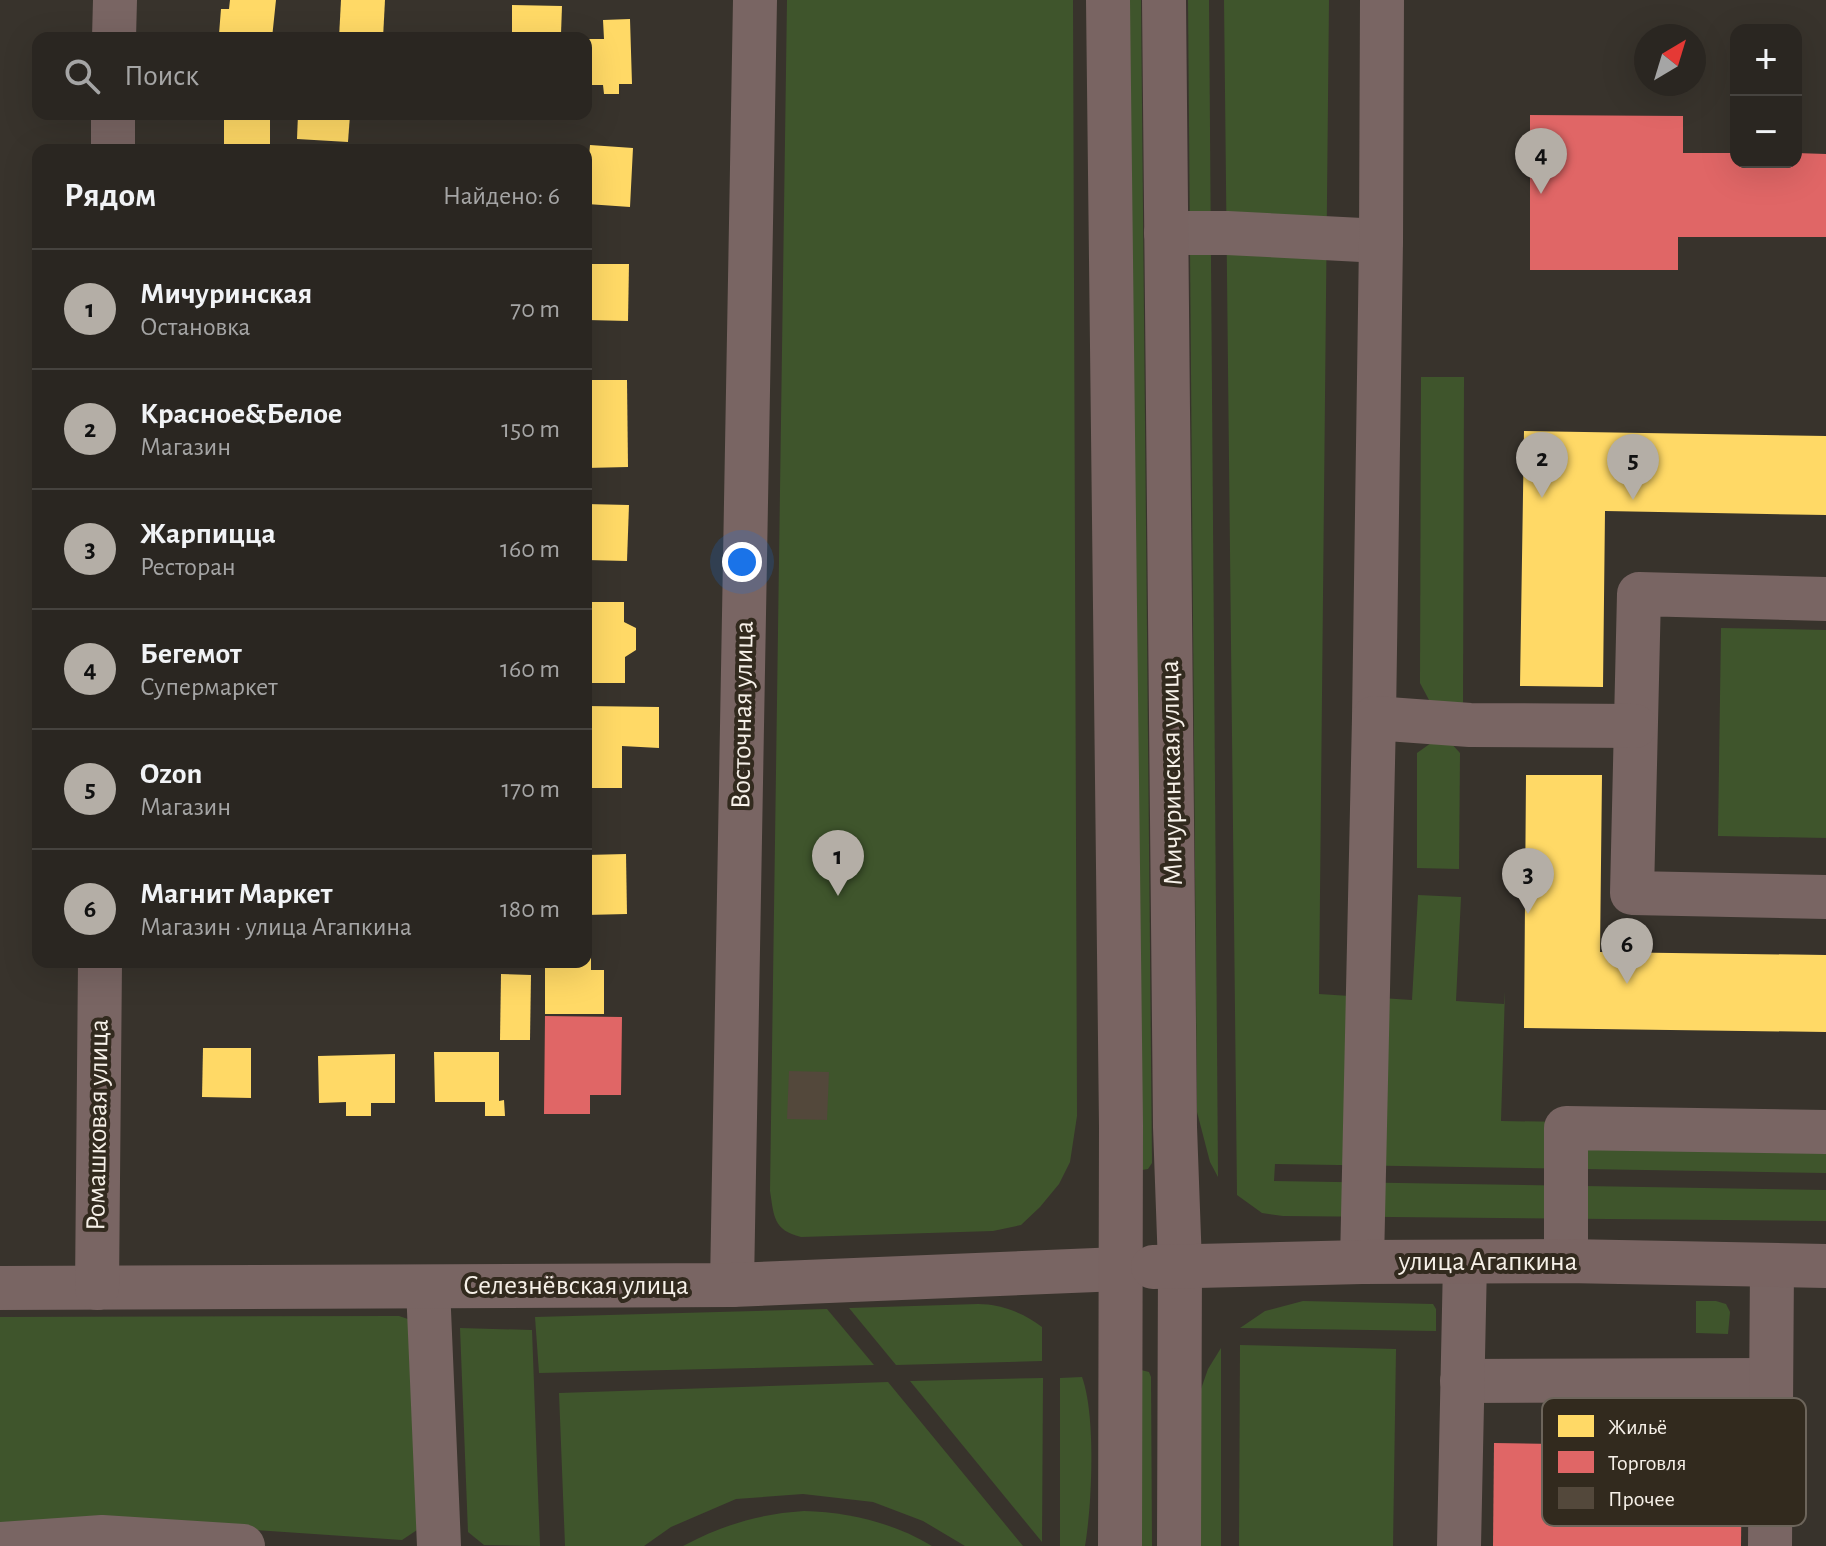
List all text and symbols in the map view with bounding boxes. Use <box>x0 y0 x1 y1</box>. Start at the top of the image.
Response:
north arrow <box>1634 24 1706 96</box>
map controls <box>1730 24 1802 168</box>
button: + <box>1730 24 1802 96</box>
search box <box>32 32 592 120</box>
icon: search <box>60 54 104 98</box>
text: Поиск <box>124 61 199 91</box>
button: − <box>1730 96 1802 168</box>
pin: 4 <box>1515 128 1567 194</box>
text: Рядом <box>64 179 156 213</box>
text: Найдено: 6 <box>443 183 560 209</box>
text: Мичуринская <box>140 279 312 309</box>
text: 1 <box>85 296 95 322</box>
text: 70 m <box>510 296 560 322</box>
text: Остановка <box>140 314 250 340</box>
text: Красное&Белое <box>140 399 342 429</box>
text: 2 <box>84 416 96 442</box>
text: 150 m <box>501 416 560 442</box>
pin: 2 <box>1516 432 1568 498</box>
text: Магазин <box>140 434 231 460</box>
pin: 5 <box>1607 434 1659 500</box>
text: Жарпицца <box>140 519 276 549</box>
text: 3 <box>84 536 96 562</box>
text: 160 m <box>500 536 560 562</box>
your location <box>722 542 762 582</box>
text: Ресторан <box>140 554 236 580</box>
street label: Восточная улица <box>727 620 759 809</box>
text: Бегемот <box>140 639 242 669</box>
text: 4 <box>83 656 97 682</box>
text: 160 m <box>500 656 560 682</box>
street label: Мичуринская улица <box>1156 660 1188 886</box>
text: Супермаркет <box>140 674 278 700</box>
text: Ozon <box>140 759 202 789</box>
text: 5 <box>84 776 96 802</box>
text: 170 m <box>501 776 560 802</box>
text: Магазин <box>140 794 231 820</box>
pin: 1 <box>812 830 864 896</box>
pin: 3 <box>1502 848 1554 914</box>
text: Магнит Маркет <box>140 879 332 909</box>
text: 6 <box>84 896 96 922</box>
text: 180 m <box>500 896 560 922</box>
text: Магазин · улица Агапкина <box>140 914 412 940</box>
pin: 6 <box>1601 918 1653 984</box>
street label: Ромашковая улица <box>82 1019 114 1231</box>
street label: улица Агапкина <box>1397 1248 1578 1276</box>
street label: Селезнёвская улица <box>463 1272 689 1300</box>
legend <box>1542 1398 1806 1526</box>
text: Жильё <box>1608 1416 1667 1438</box>
text: Торговля <box>1608 1452 1687 1474</box>
text: Прочее <box>1608 1488 1675 1510</box>

